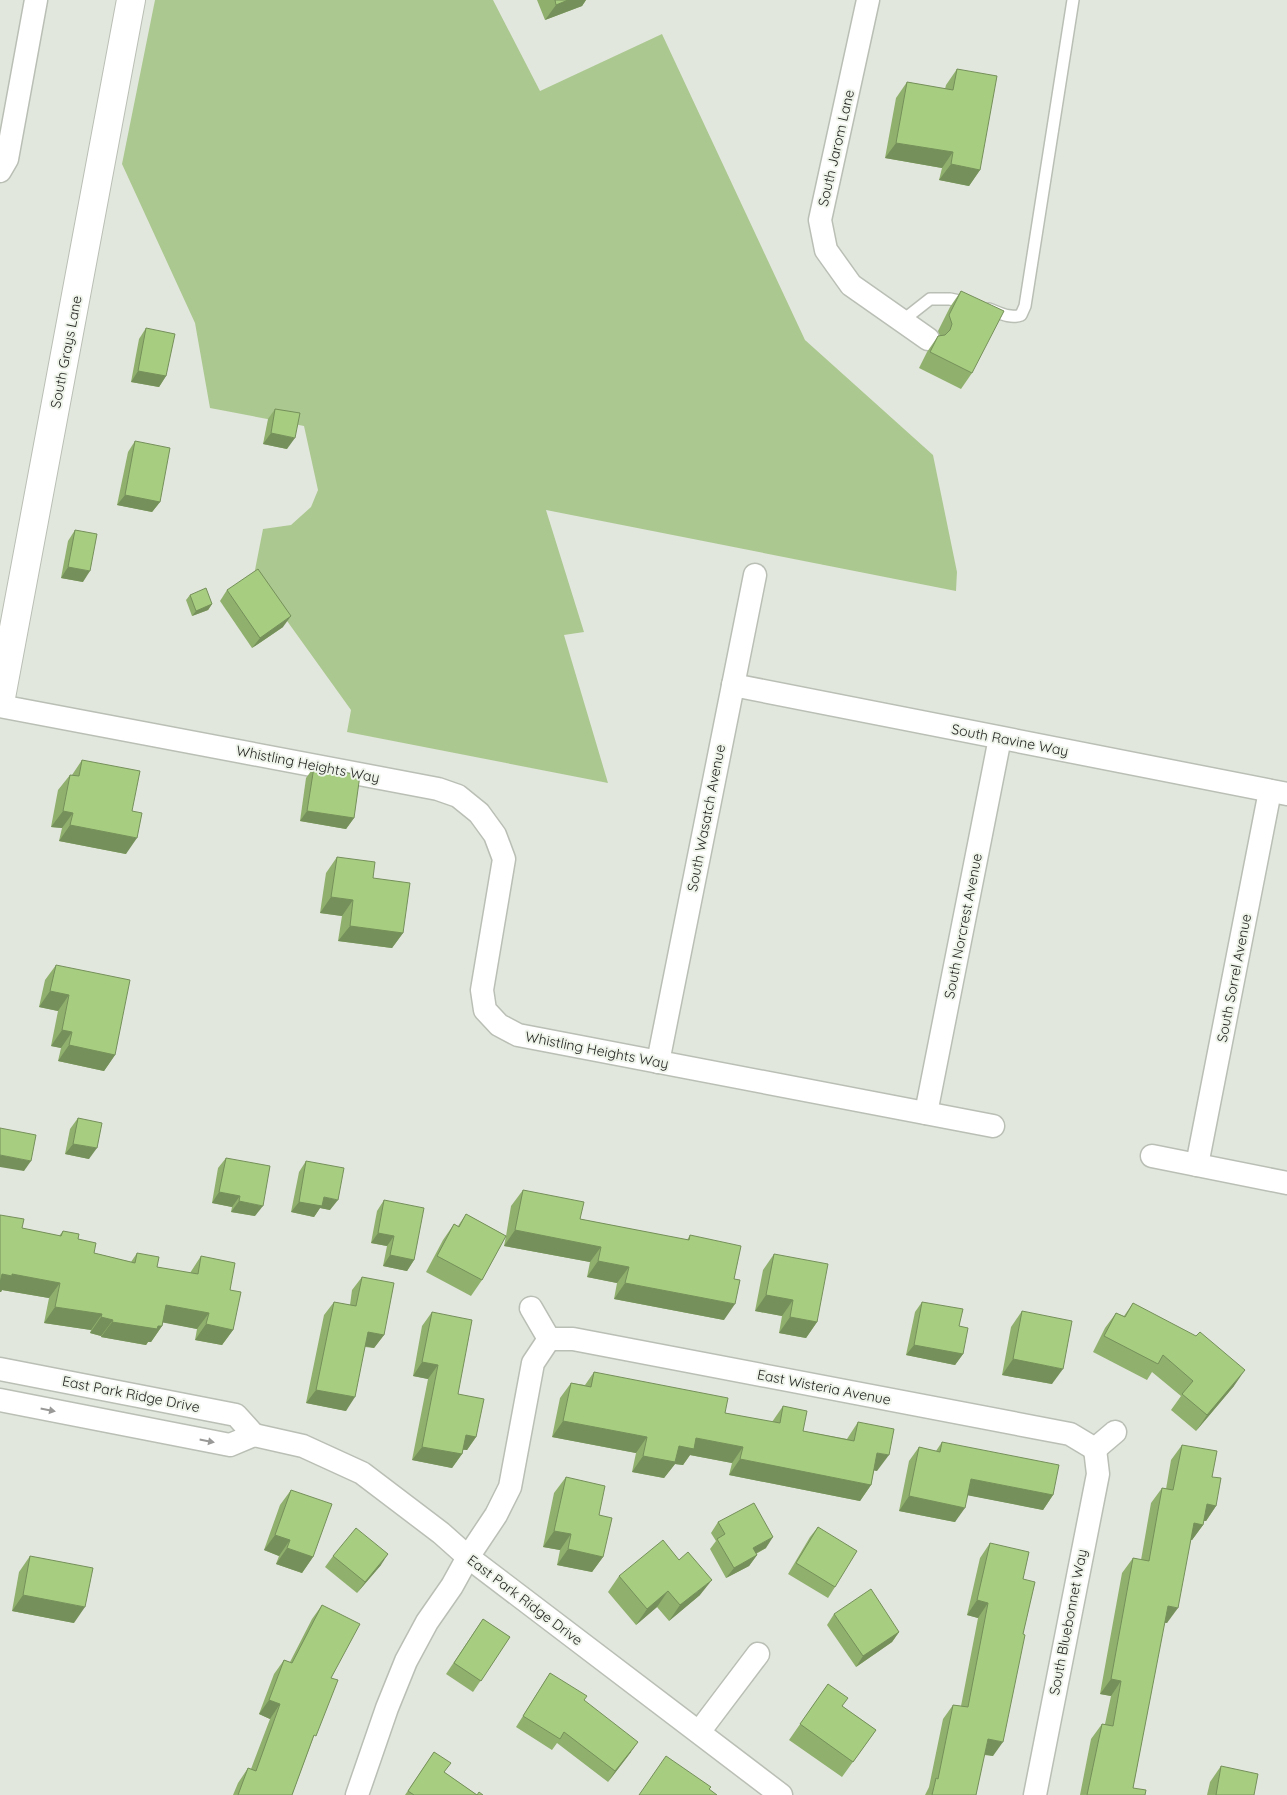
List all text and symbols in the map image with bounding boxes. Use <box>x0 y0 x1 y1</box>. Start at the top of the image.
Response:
street label: South Jarom Lane <box>814 88 858 208</box>
street label: South Grays Lane <box>46 294 86 410</box>
street label: South Ravine Way <box>950 720 1070 760</box>
street label: Whistling Heights Way <box>235 741 381 787</box>
street label: South Wasatch Avenue <box>683 743 729 893</box>
street label: South Norcrest Avenue <box>940 852 986 1000</box>
street label: South Sorrel Avenue <box>1213 912 1255 1044</box>
street label: Whistling Heights Way <box>524 1027 670 1073</box>
street label: East Wisteria Avenue <box>756 1365 892 1409</box>
street label: East Park Ridge Drive <box>61 1372 201 1416</box>
one-way arrow <box>40 1406 56 1414</box>
one-way arrow <box>200 1437 216 1445</box>
street label: South Bluebonnet Way <box>1045 1547 1091 1697</box>
street label: East Park Ridge Drive <box>464 1551 586 1649</box>

